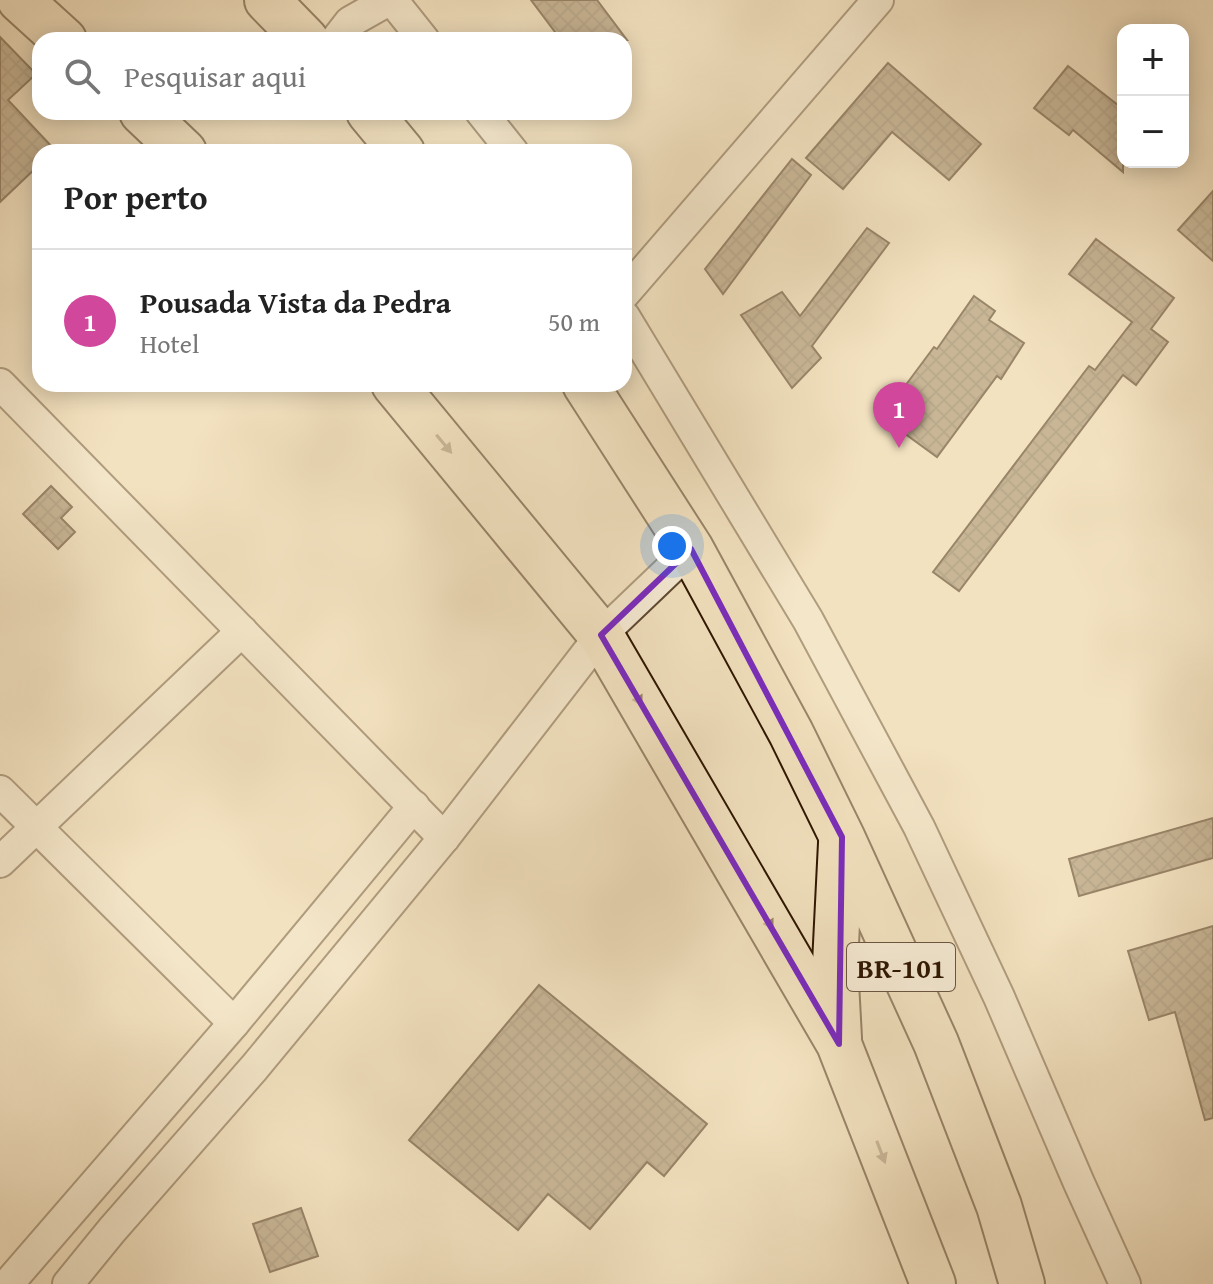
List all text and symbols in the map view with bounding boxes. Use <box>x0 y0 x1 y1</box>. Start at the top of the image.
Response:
map controls <box>1117 24 1189 168</box>
button: + <box>1117 24 1189 96</box>
search box <box>32 32 632 120</box>
icon: search <box>60 54 104 98</box>
text: Pesquisar aqui <box>124 54 306 98</box>
button: − <box>1117 96 1189 168</box>
text: Por perto <box>64 172 208 221</box>
text: Pousada Vista da Pedra <box>140 280 451 324</box>
text: 1 <box>83 302 97 341</box>
text: 50 m <box>548 302 600 341</box>
text: Hotel <box>140 324 199 363</box>
pin: 1 <box>873 382 925 448</box>
one-way arrow <box>435 434 452 454</box>
your location <box>652 526 692 566</box>
one-way arrow <box>628 684 642 706</box>
one-way arrow <box>760 908 774 930</box>
road number: BR-101 <box>847 943 955 991</box>
one-way arrow <box>875 1140 888 1164</box>

